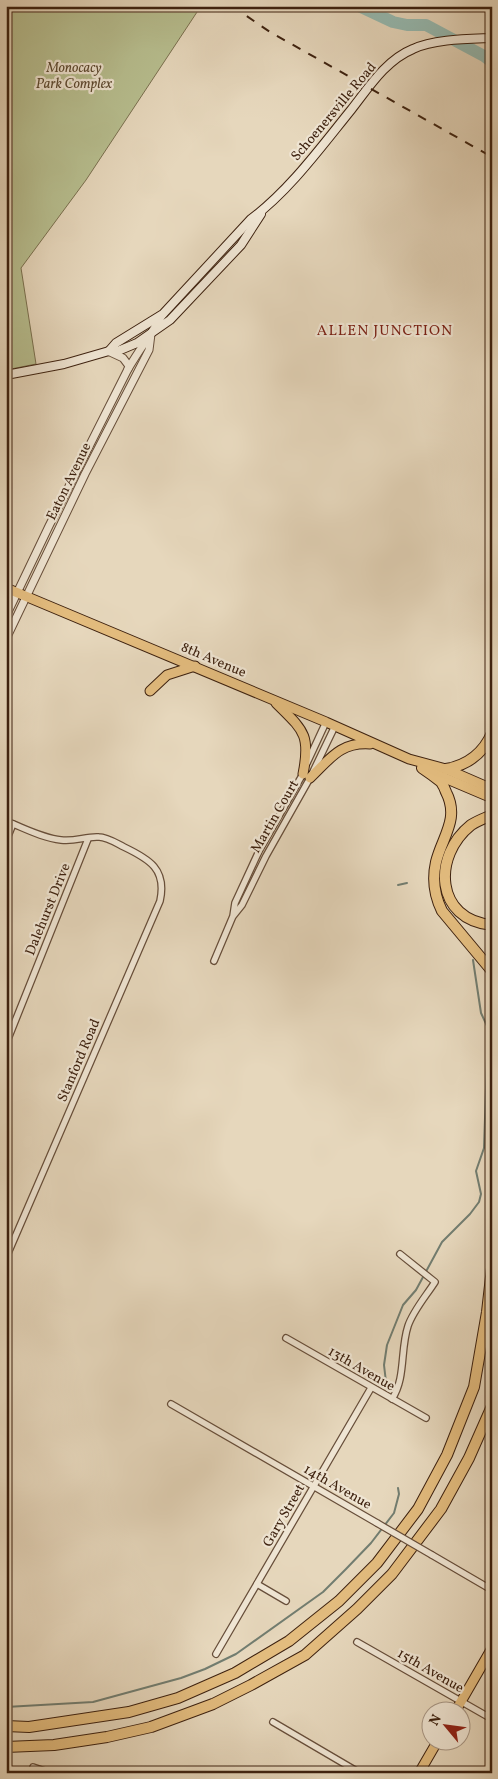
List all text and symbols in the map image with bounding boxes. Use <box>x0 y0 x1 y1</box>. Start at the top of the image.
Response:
street label: Schoenersville Road <box>287 58 381 165</box>
park label: Monocacy Park Complex <box>36 59 113 94</box>
district label: ALLEN JUNCTION <box>317 321 453 342</box>
street label: Eaton Avenue <box>42 439 97 524</box>
street label: 8th Avenue <box>178 638 249 683</box>
street label: Martin Court <box>247 777 304 857</box>
street label: Dalehurst Drive <box>21 860 76 959</box>
street label: Stanford Road <box>53 1016 105 1105</box>
street label: 13th Avenue <box>324 1342 399 1396</box>
street label: 14th Avenue <box>300 1460 375 1515</box>
street label: Gary Street <box>259 1481 310 1551</box>
street label: 15th Avenue <box>393 1645 467 1698</box>
north arrow <box>420 1702 470 1752</box>
text: N <box>425 1711 447 1729</box>

